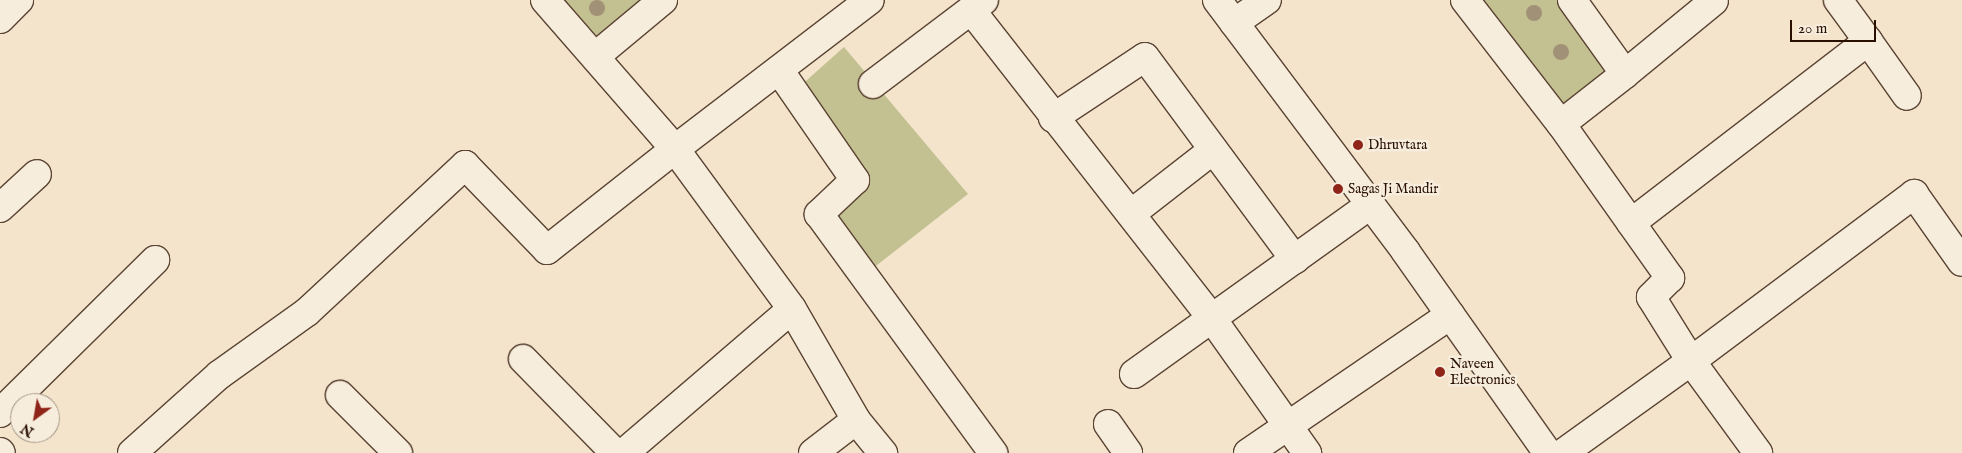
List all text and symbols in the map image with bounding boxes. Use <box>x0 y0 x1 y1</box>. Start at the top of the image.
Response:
scale bar <box>1792 10 1878 42</box>
text: 20 m <box>1798 19 1827 38</box>
place label: Dhruvtara <box>1368 137 1427 153</box>
marker: Dhruvtara <box>1352 139 1364 151</box>
place label: Sagas Ji Mandir <box>1348 181 1438 197</box>
marker: Sagas Ji Mandir <box>1332 183 1344 195</box>
place label: Naveen Electronics <box>1450 356 1515 388</box>
marker: Naveen Electronics <box>1434 366 1446 378</box>
north arrow <box>10 393 60 443</box>
text: N <box>18 419 37 441</box>

